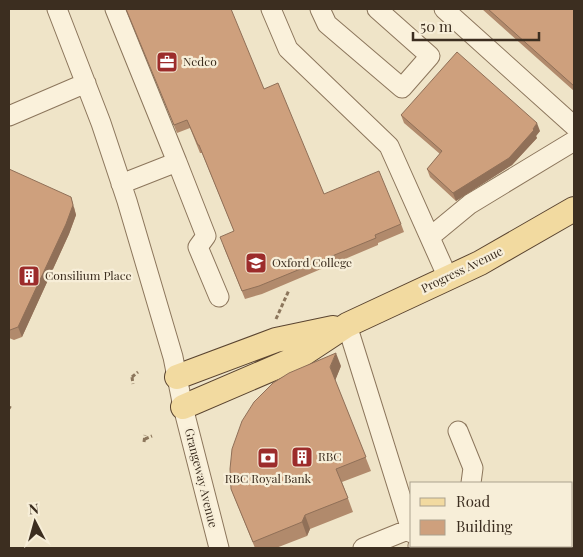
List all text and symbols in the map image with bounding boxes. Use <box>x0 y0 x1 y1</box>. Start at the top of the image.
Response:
scale bar <box>413 10 539 42</box>
text: 50 m <box>420 16 453 36</box>
office icon: Nedco <box>155 50 179 74</box>
place label: Nedco <box>183 53 217 69</box>
street label: Progress Avenue <box>418 242 505 296</box>
school or university icon: Oxford College <box>244 251 268 275</box>
place label: Oxford College <box>272 254 352 270</box>
building icon: Consilium Place <box>17 264 41 288</box>
place label: Consilium Place <box>45 267 132 283</box>
street label: Grangeway Avenue <box>182 426 222 529</box>
building icon: RBC <box>290 445 314 469</box>
bank icon: RBC Royal Bank <box>256 446 280 470</box>
place label: RBC <box>318 448 342 464</box>
place label: RBC Royal Bank <box>225 470 312 486</box>
legend <box>410 482 573 547</box>
text: Road <box>456 491 490 511</box>
north arrow <box>10 497 60 547</box>
text: N <box>28 499 40 519</box>
text: Building <box>456 516 513 536</box>

